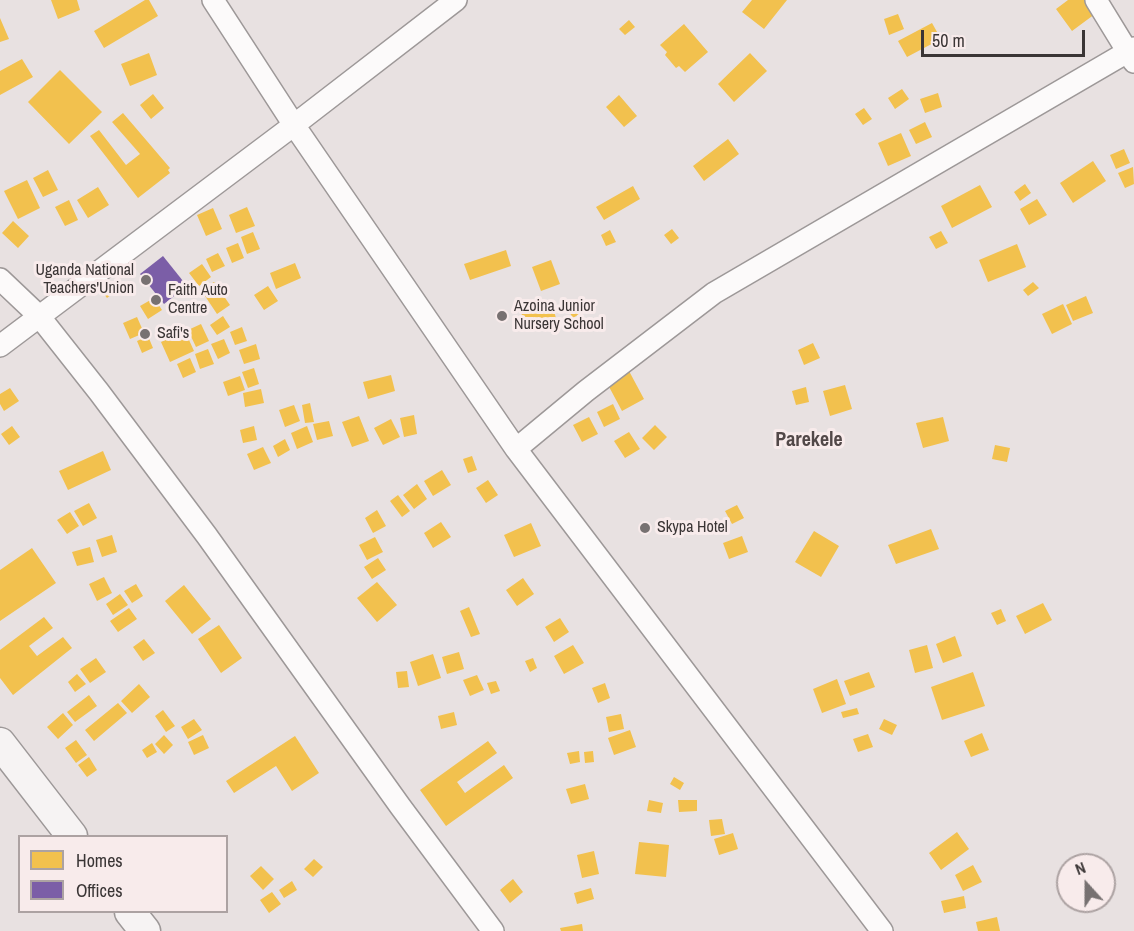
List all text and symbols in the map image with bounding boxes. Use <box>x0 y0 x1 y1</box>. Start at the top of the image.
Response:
scale bar <box>924 18 1088 56</box>
text: 50 m <box>932 28 965 53</box>
place label: Uganda National Teachers'Union <box>36 261 134 299</box>
marker: Uganda National Teachers'Union <box>139 273 153 287</box>
place label: Faith Auto Centre <box>168 281 228 319</box>
marker: Faith Auto Centre <box>149 293 163 307</box>
place label: Azoina Junior Nursery School <box>514 297 604 335</box>
marker: Azoina Junior Nursery School <box>495 309 509 323</box>
place label: Safi's <box>157 324 189 344</box>
marker: Safi's <box>138 327 152 341</box>
district label: Parekele <box>775 429 843 453</box>
place label: Skypa Hotel <box>657 518 728 538</box>
marker: Skypa Hotel <box>638 521 652 535</box>
legend <box>18 835 228 913</box>
text: Homes <box>76 848 123 873</box>
north arrow <box>1056 853 1116 913</box>
text: N <box>1072 856 1089 880</box>
text: Offices <box>76 878 123 903</box>

